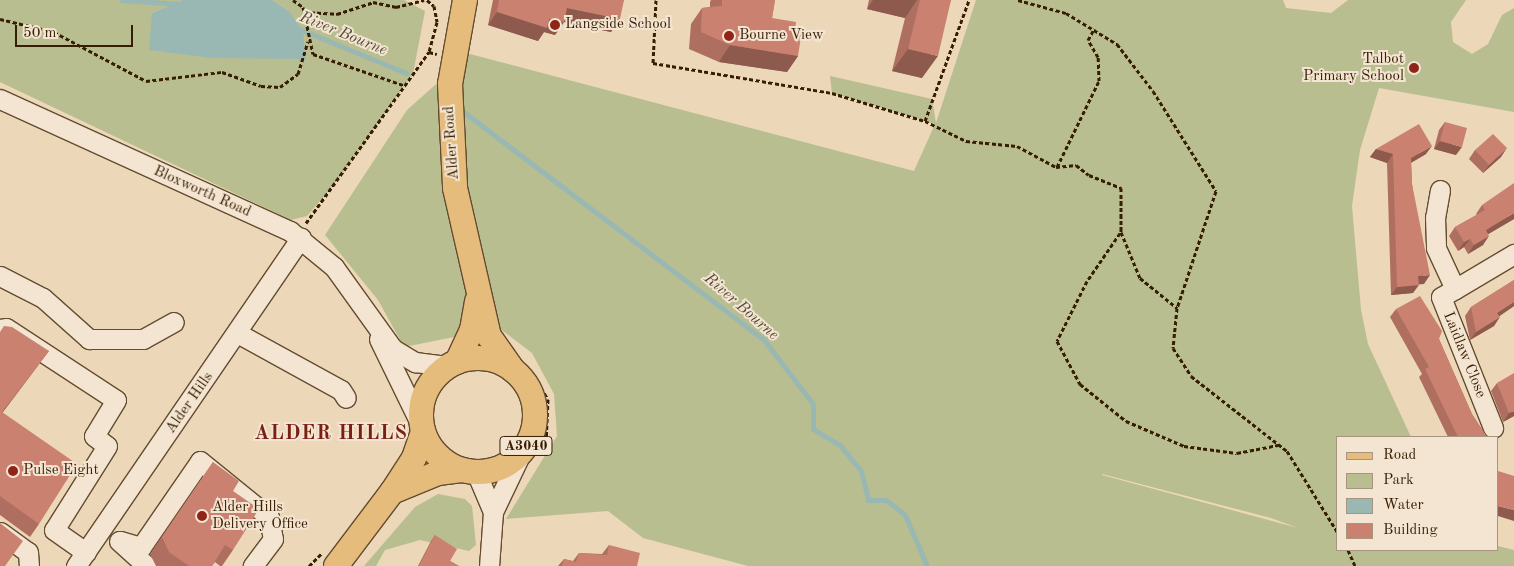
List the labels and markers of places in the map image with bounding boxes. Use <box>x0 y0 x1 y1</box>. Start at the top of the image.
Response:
place label: Langside School <box>565 16 671 34</box>
marker: Langside School <box>549 19 561 31</box>
place label: Bourne View <box>739 27 824 45</box>
marker: Bourne View <box>723 30 735 42</box>
place label: Talbot Primary School <box>1303 50 1404 85</box>
marker: Talbot Primary School <box>1408 62 1420 74</box>
place label: Pulse Eight <box>23 462 99 480</box>
marker: Pulse Eight <box>7 465 19 477</box>
place label: Alder Hills Delivery Office <box>212 498 308 533</box>
marker: Alder Hills Delivery Office <box>196 510 208 522</box>

